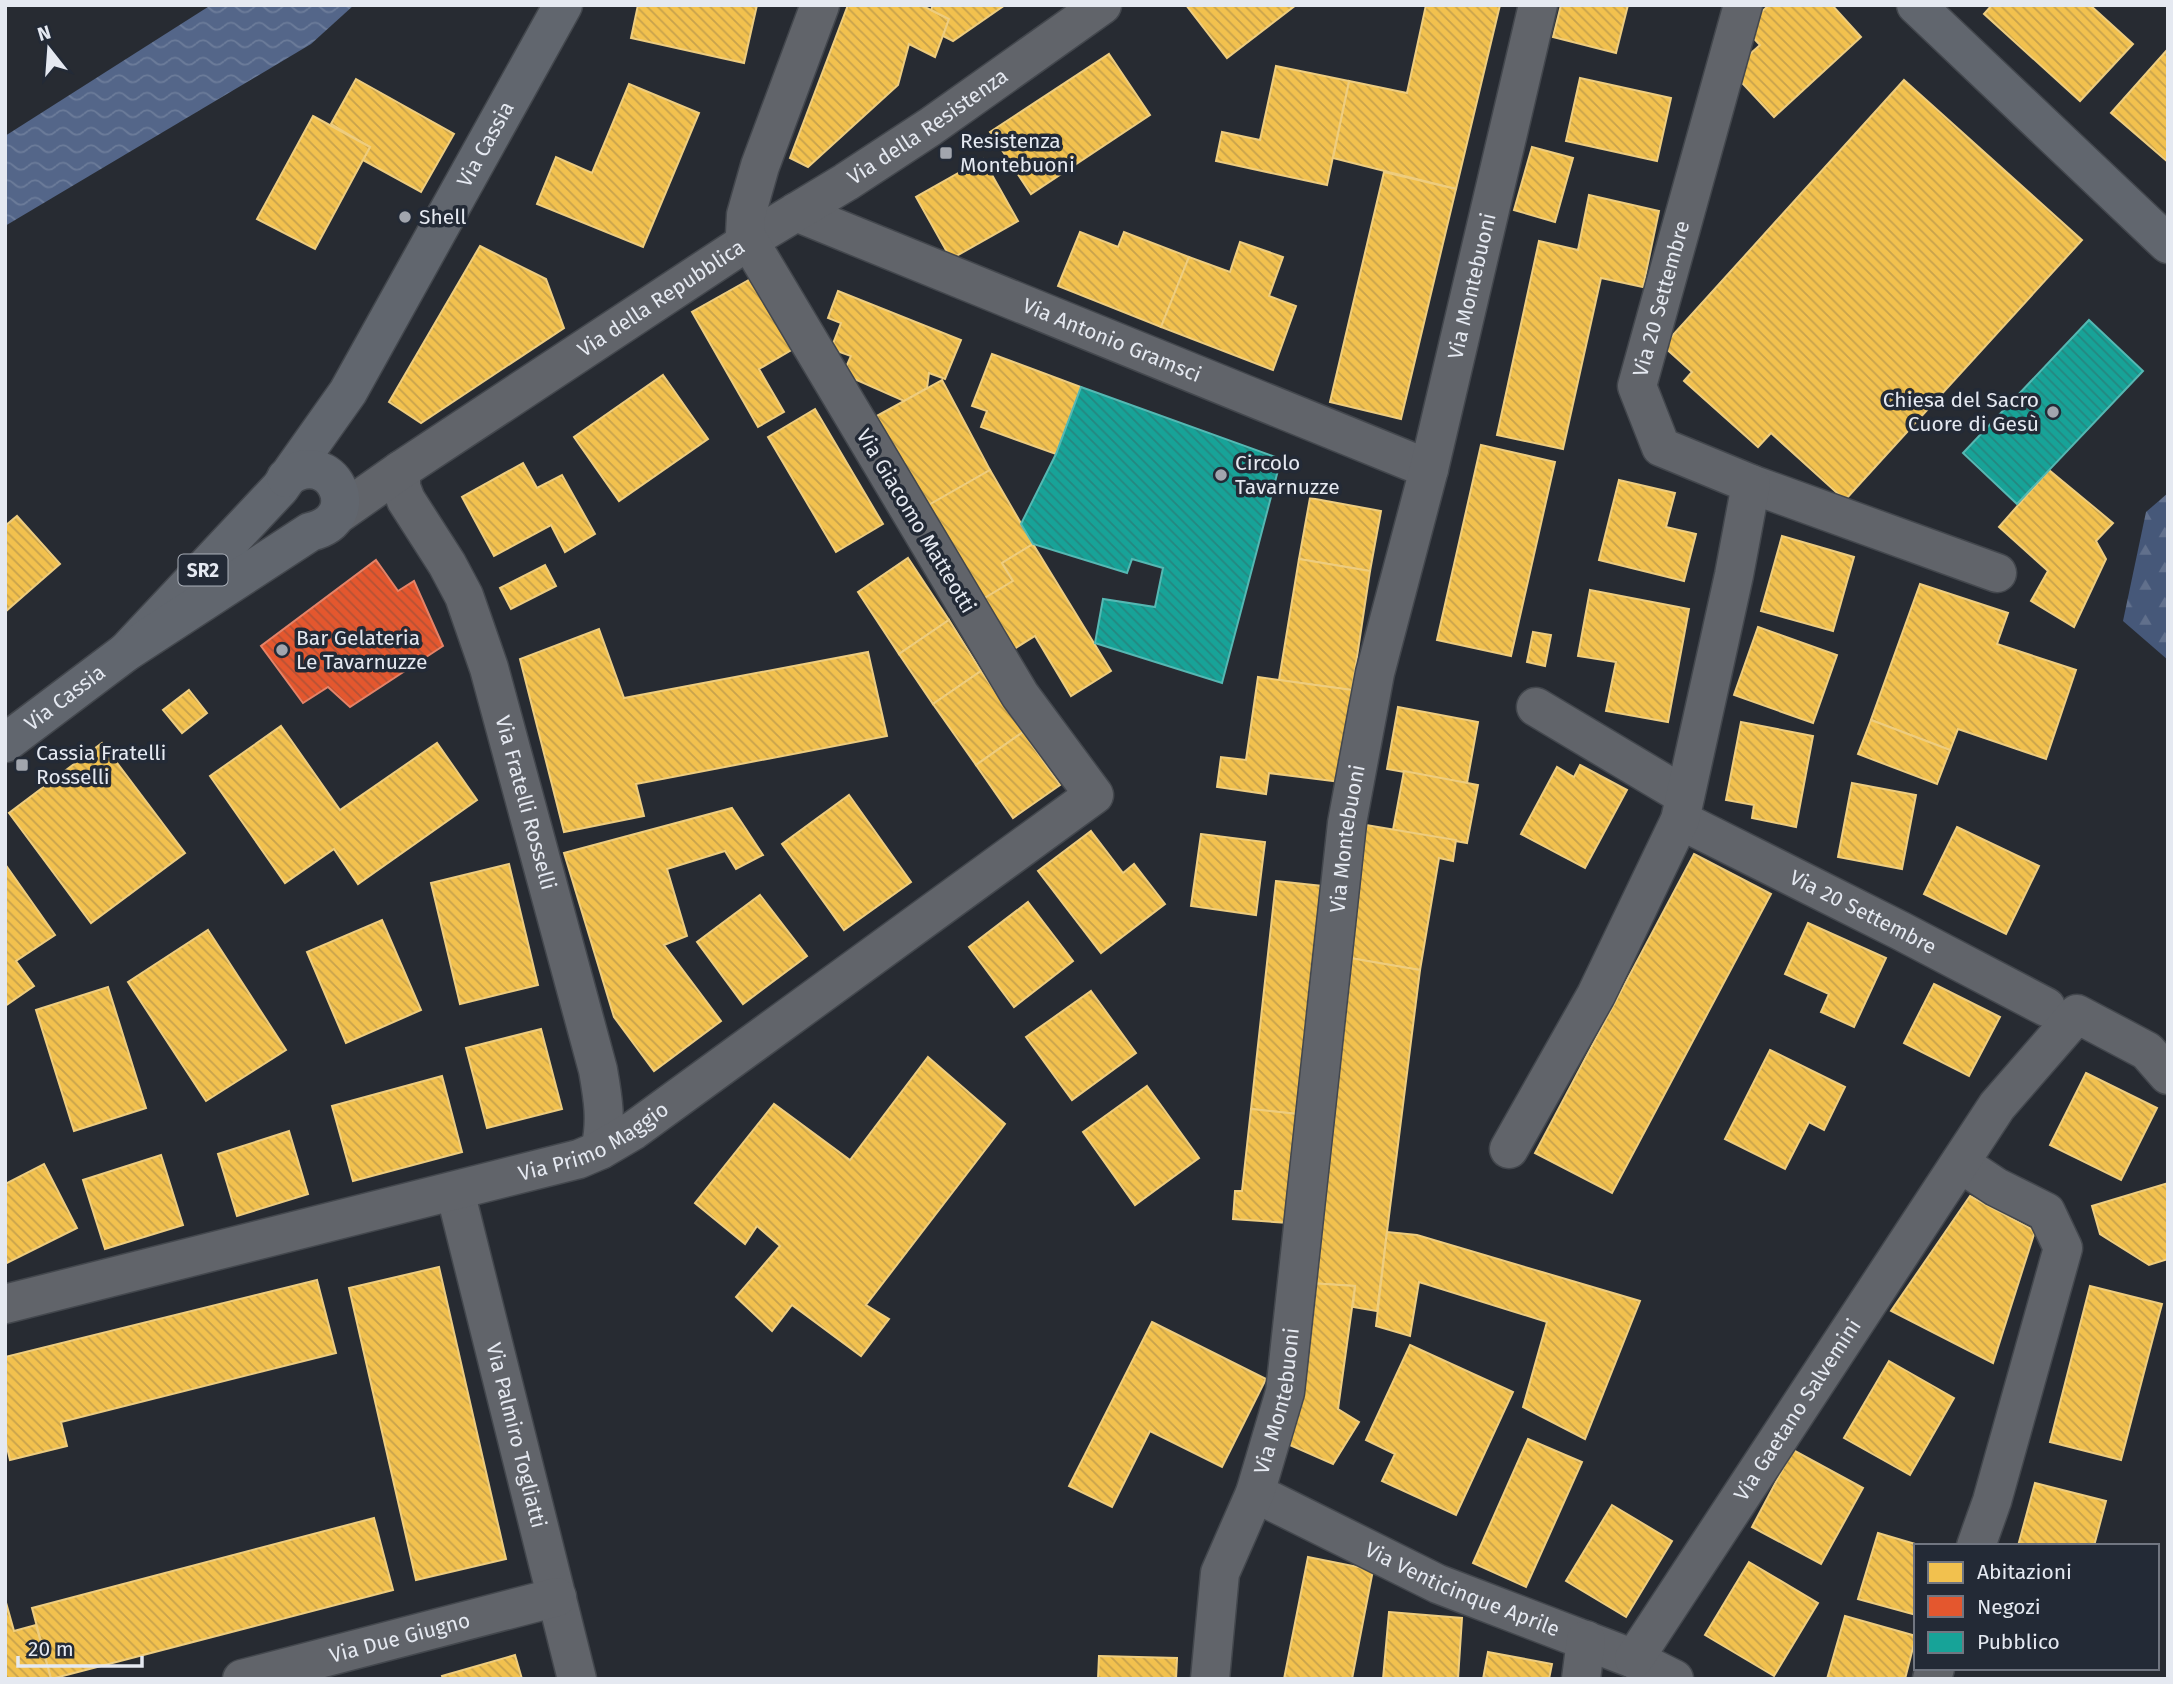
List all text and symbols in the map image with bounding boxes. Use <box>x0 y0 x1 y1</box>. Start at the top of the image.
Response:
north arrow <box>14 14 84 84</box>
text: N <box>35 20 54 46</box>
street label: Via della Resistenza <box>842 63 1013 191</box>
street label: Via Cassia <box>451 97 520 192</box>
place label: Resistenza Montebuoni <box>960 128 1075 178</box>
marker: Resistenza Montebuoni <box>938 145 954 161</box>
place label: Shell <box>419 204 467 230</box>
marker: Shell <box>397 209 413 225</box>
street label: Via Montebuoni <box>1442 210 1502 362</box>
street label: Via 20 Settembre <box>1627 218 1695 380</box>
street label: Via della Repubblica <box>573 234 750 363</box>
street label: Via Antonio Gramsci <box>1019 292 1205 388</box>
place label: Chiesa del Sacro Cuore di Gesù <box>1883 387 2039 437</box>
marker: Chiesa del Sacro Cuore di Gesù <box>2045 404 2061 420</box>
street label: Via Giacomo Matteotti <box>851 424 981 618</box>
place label: Circolo Tavarnuzze <box>1235 450 1340 500</box>
marker: Circolo Tavarnuzze <box>1213 467 1229 483</box>
road number: SR2 <box>178 554 228 586</box>
place label: Bar Gelateria Le Tavarnuzze <box>296 625 428 675</box>
marker: Bar Gelateria Le Tavarnuzze <box>274 642 290 658</box>
street label: Via Cassia <box>19 659 110 737</box>
street label: Via Fratelli Rosselli <box>490 713 562 893</box>
place label: Cassia Fratelli Rosselli <box>36 740 166 790</box>
marker: Cassia Fratelli Rosselli <box>14 757 30 773</box>
street label: Via Montebuoni <box>1324 762 1371 914</box>
street label: Via 20 Settembre <box>1785 864 1941 960</box>
street label: Via Primo Maggio <box>516 1096 674 1187</box>
street label: Via Gaetano Salvemini <box>1728 1314 1867 1506</box>
street label: Via Montebuoni <box>1248 1326 1305 1477</box>
street label: Via Palmiro Togliatti <box>480 1340 552 1531</box>
street label: Via Venticinque Aprile <box>1361 1537 1563 1642</box>
legend <box>1914 1544 2159 1670</box>
text: Abitazioni <box>1977 1559 2072 1585</box>
text: Negozi <box>1977 1594 2041 1620</box>
street label: Via Due Giugno <box>327 1607 473 1669</box>
scale bar <box>18 1624 142 1668</box>
text: Pubblico <box>1977 1629 2060 1655</box>
text: 20 m <box>28 1636 74 1662</box>

